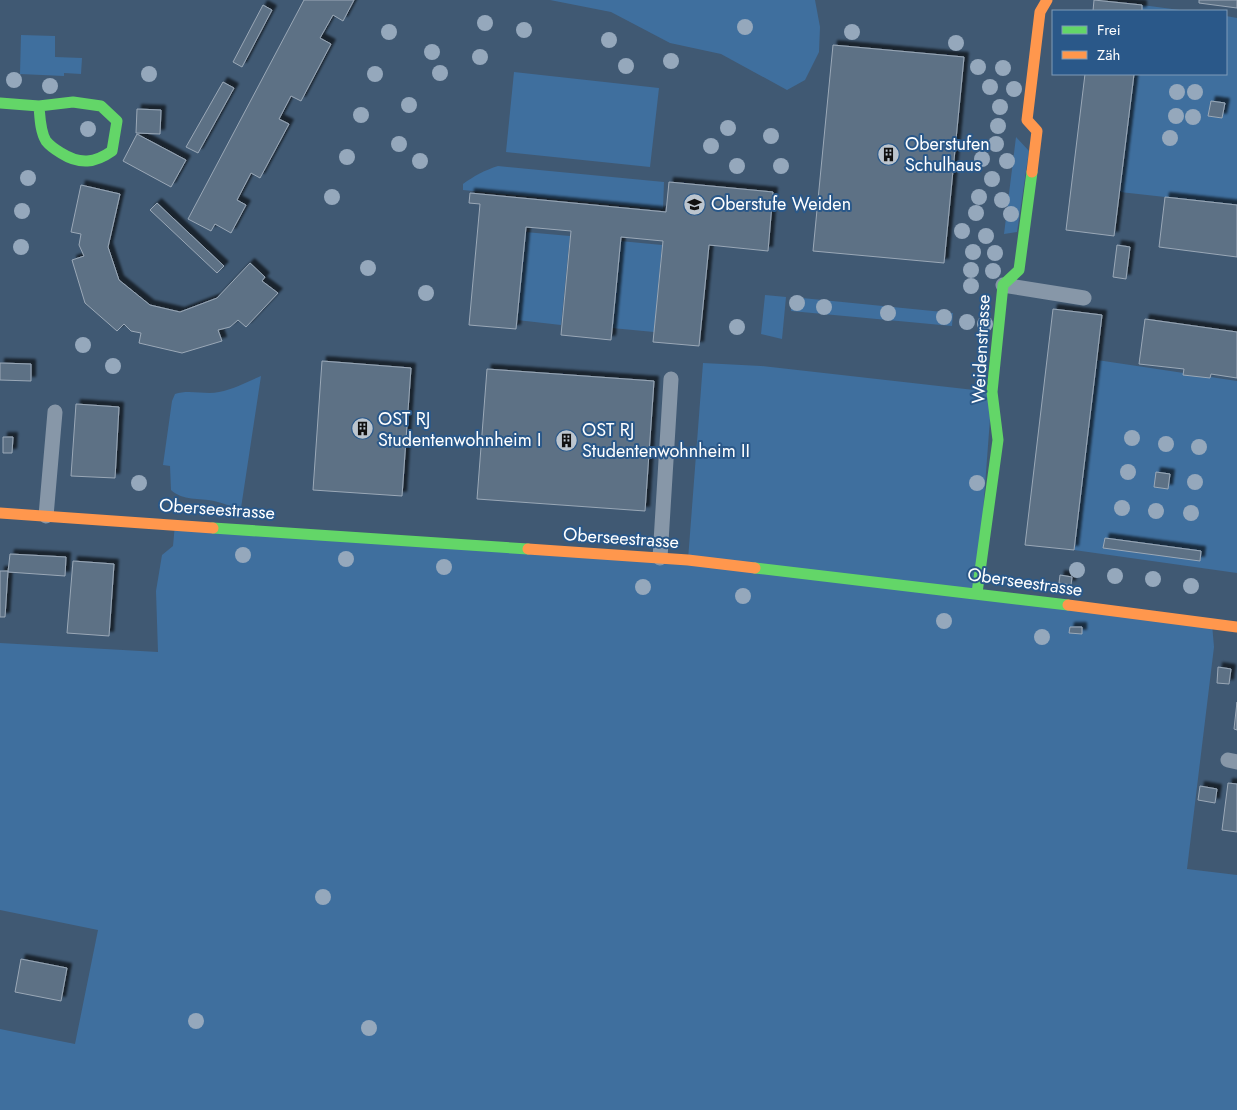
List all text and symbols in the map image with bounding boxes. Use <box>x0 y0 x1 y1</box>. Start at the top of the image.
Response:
legend <box>1052 10 1227 75</box>
text: Frei <box>1097 19 1121 41</box>
text: Zäh <box>1097 44 1120 66</box>
place label: Oberstufen Schulhaus <box>905 131 990 178</box>
building icon: Oberstufen Schulhaus <box>877 142 901 166</box>
place label: Oberstufe Weiden <box>711 191 851 217</box>
school or university icon: Oberstufe Weiden <box>683 192 707 216</box>
street label: Weidenstrasse <box>965 294 997 404</box>
place label: OST RJ Studentenwohnheim I <box>378 406 542 453</box>
building icon: OST RJ Studentenwohnheim I <box>350 417 374 441</box>
place label: OST RJ Studentenwohnheim II <box>582 417 750 464</box>
building icon: OST RJ Studentenwohnheim II <box>554 428 578 452</box>
street label: Oberseestrasse <box>158 492 276 526</box>
street label: Oberseestrasse <box>562 521 680 555</box>
street label: Oberseestrasse <box>966 561 1084 603</box>

